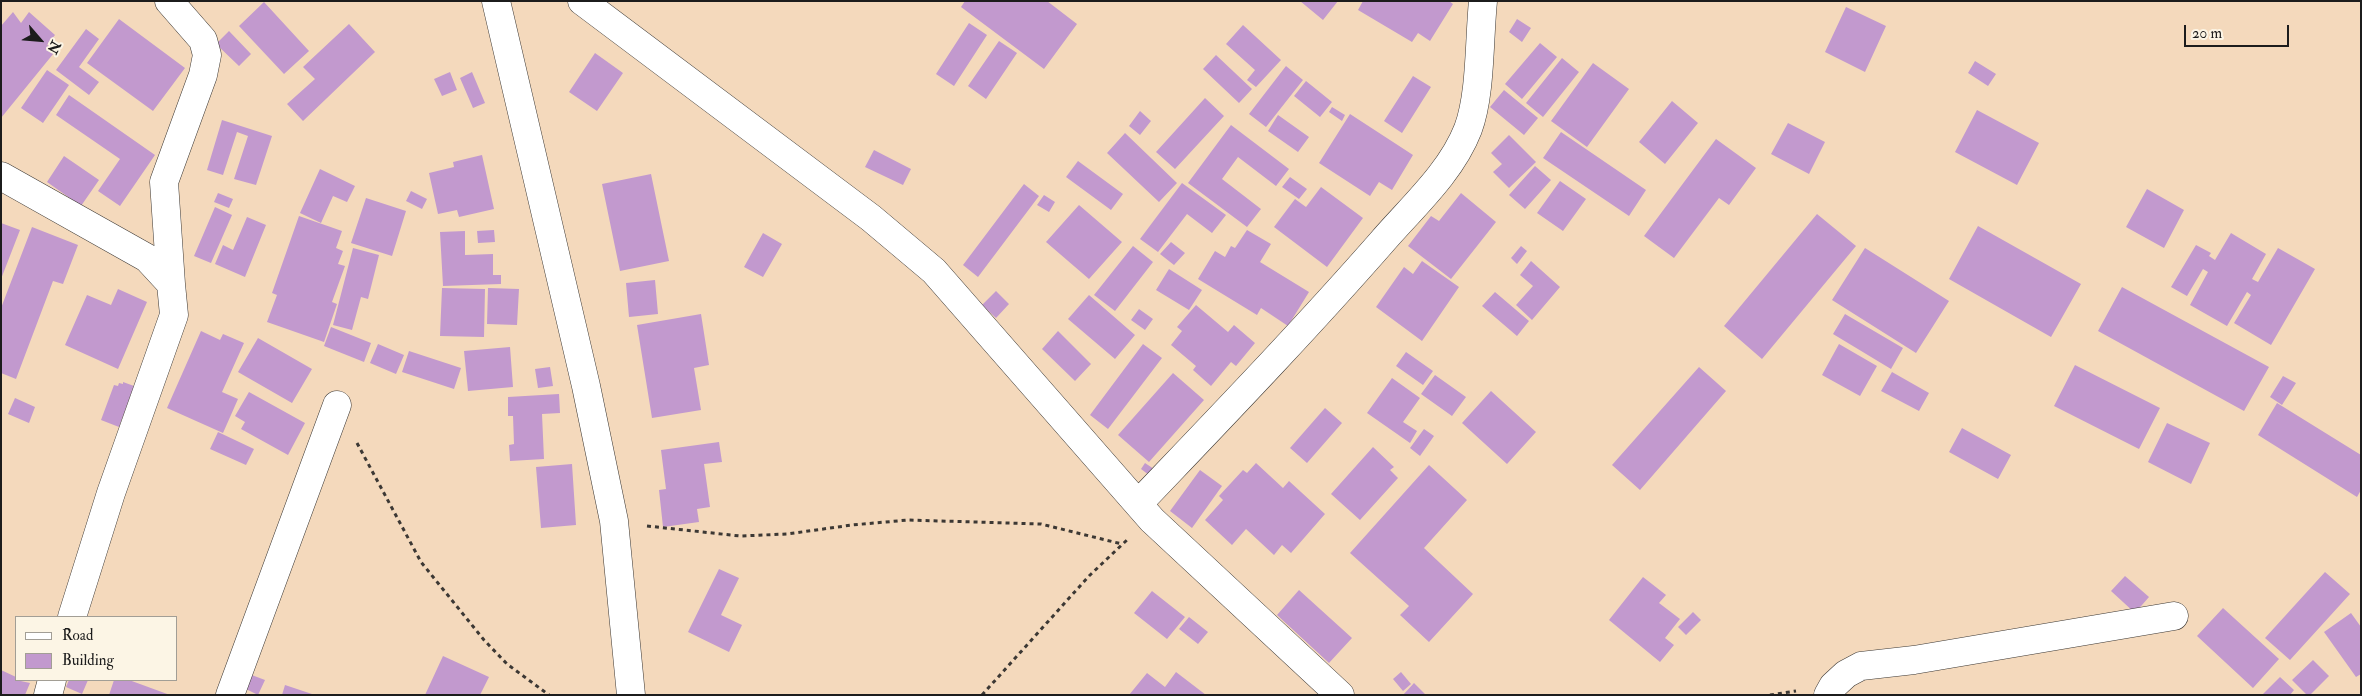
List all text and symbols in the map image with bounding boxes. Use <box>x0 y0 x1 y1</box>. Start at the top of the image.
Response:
north arrow <box>15 15 65 65</box>
scale bar <box>2187 15 2292 47</box>
text: 20 m <box>2192 24 2222 43</box>
text: N <box>43 38 64 56</box>
legend <box>15 616 178 681</box>
text: Road <box>62 626 93 645</box>
text: Building <box>62 651 114 670</box>

